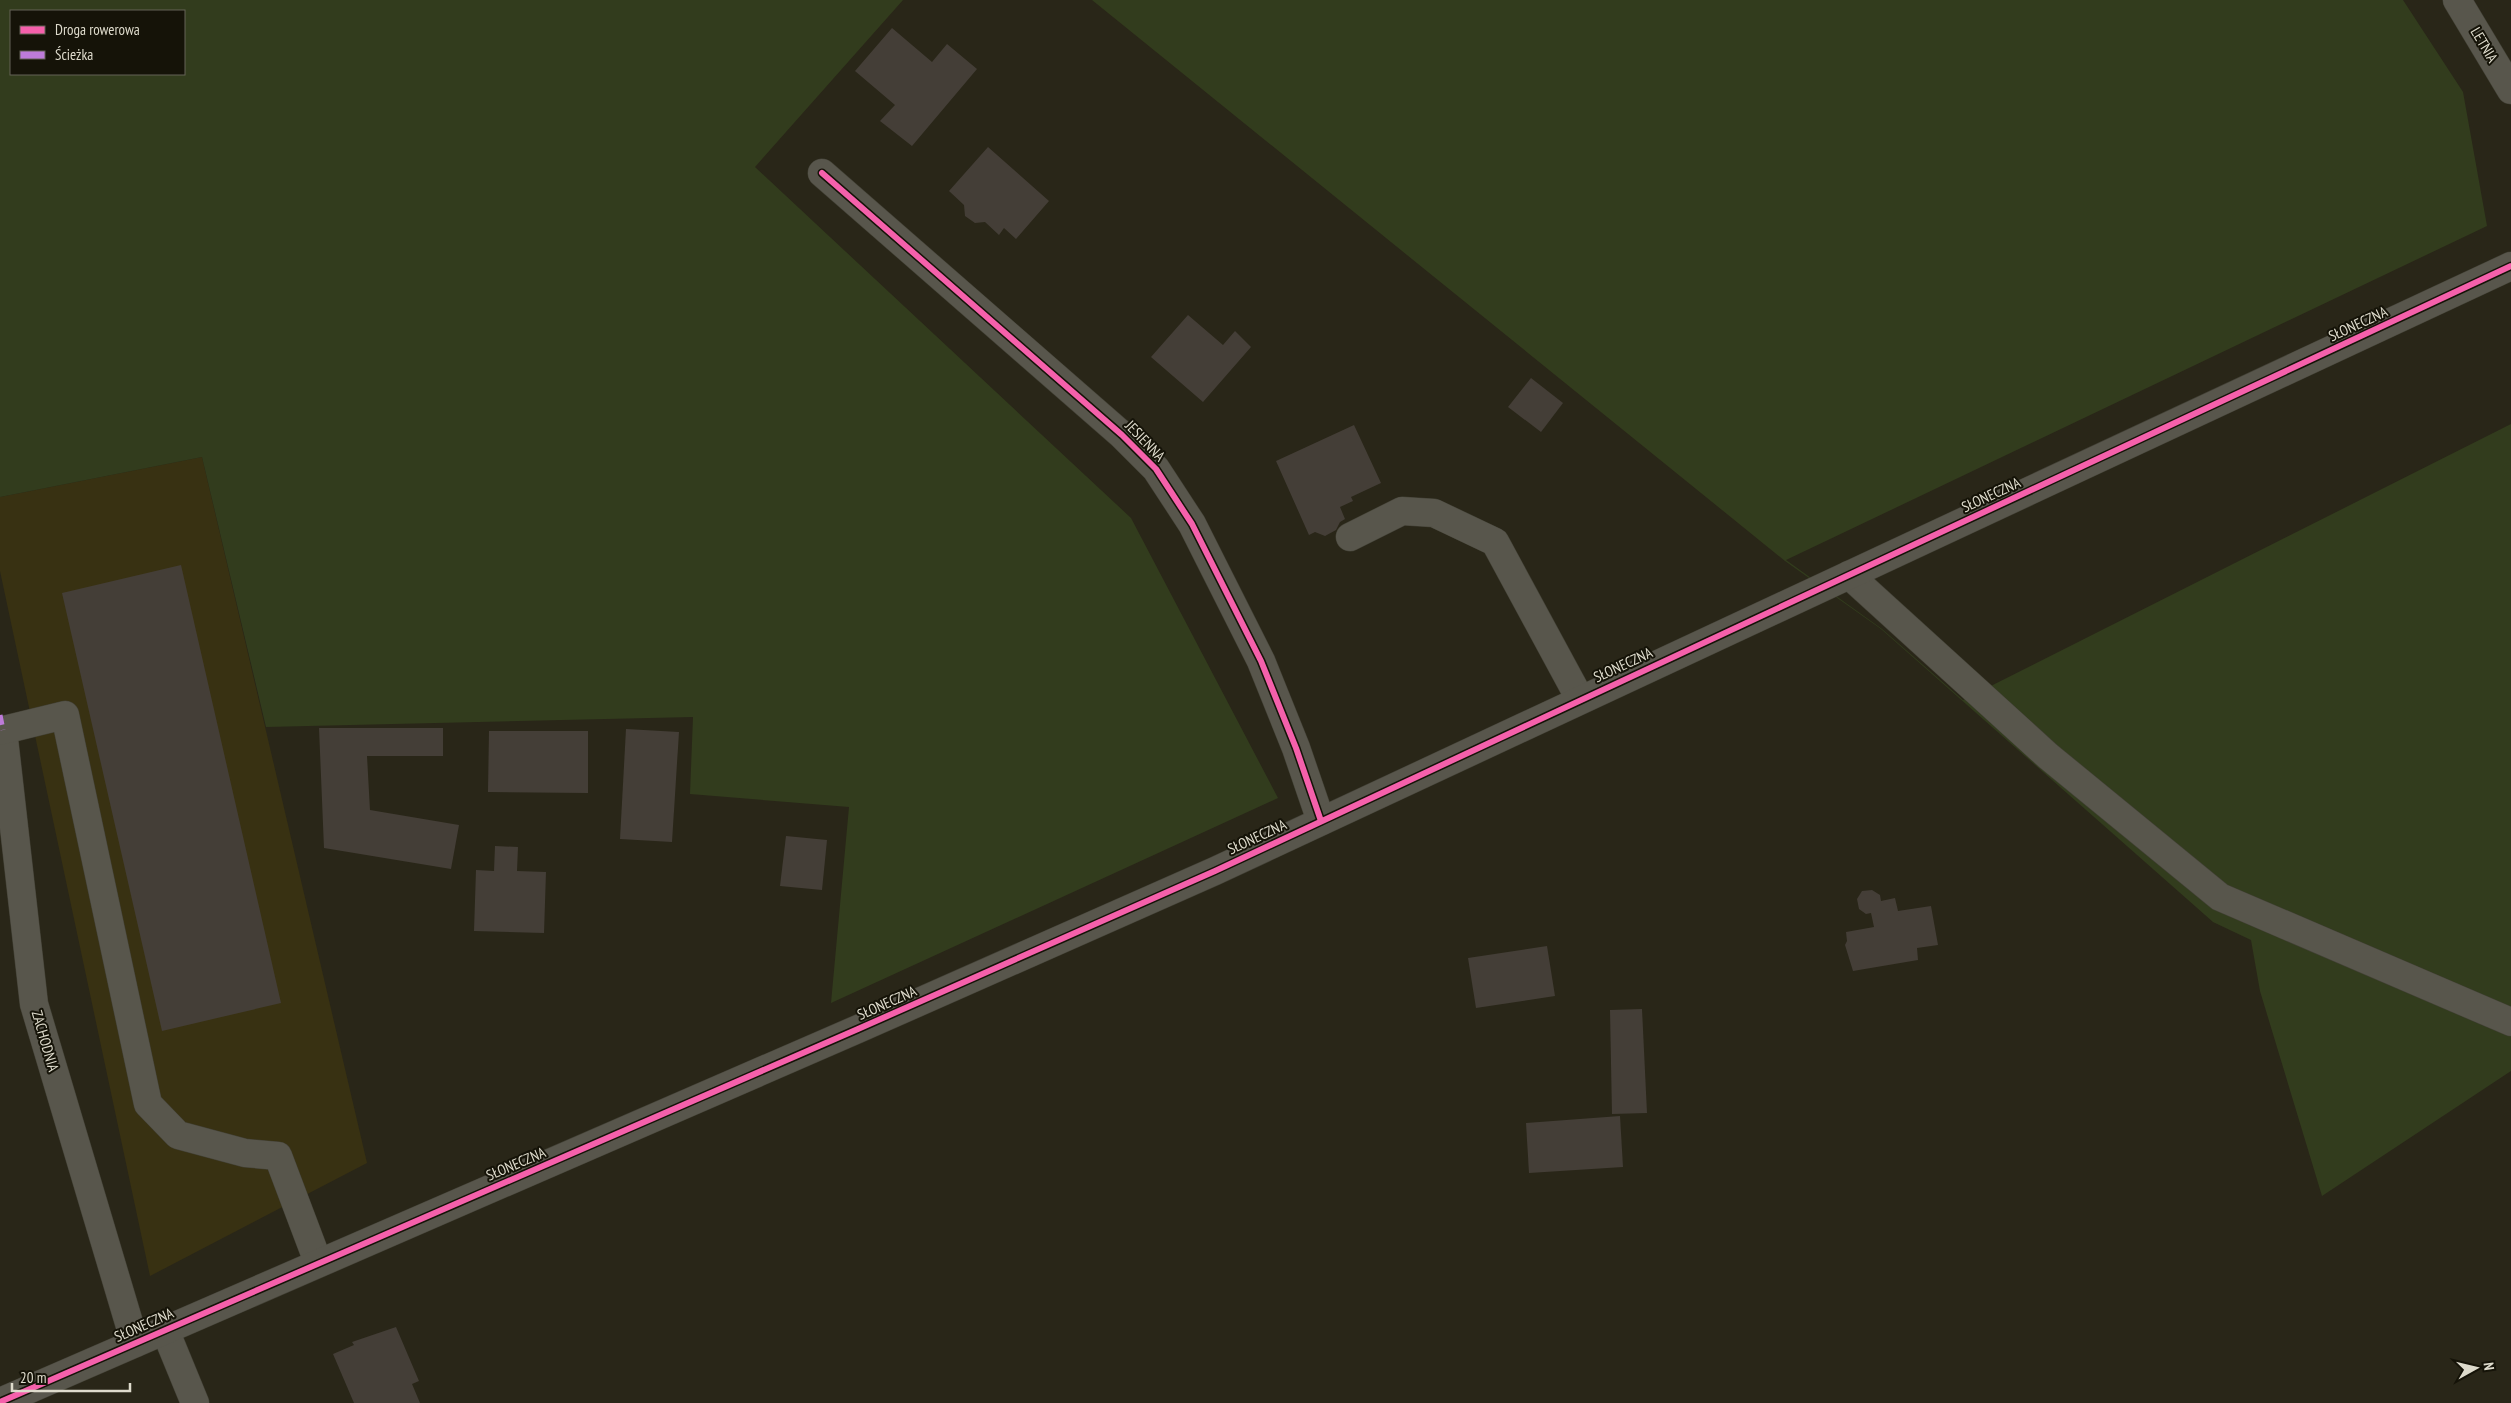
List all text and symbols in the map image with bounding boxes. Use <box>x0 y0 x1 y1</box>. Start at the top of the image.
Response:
legend <box>10 10 185 75</box>
text: Droga rowerowa <box>55 20 140 39</box>
street label: LETNIA <box>2466 24 2503 67</box>
text: Ścieżka <box>55 45 93 64</box>
street label: SŁONECZNA <box>2325 301 2391 345</box>
street label: JESIENNA <box>1121 415 1170 466</box>
street label: SŁONECZNA <box>1958 472 2024 516</box>
street label: SŁONECZNA <box>1590 642 1656 686</box>
street label: SŁONECZNA <box>1224 814 1290 858</box>
street label: SŁONECZNA <box>854 981 920 1024</box>
street label: ZACHODNIA <box>28 1008 64 1075</box>
street label: SŁONECZNA <box>483 1142 549 1185</box>
street label: SŁONECZNA <box>111 1303 177 1346</box>
north arrow <box>2451 1343 2501 1393</box>
scale bar <box>12 1360 130 1392</box>
text: N <box>2479 1361 2498 1371</box>
text: 20 m <box>20 1368 46 1387</box>

